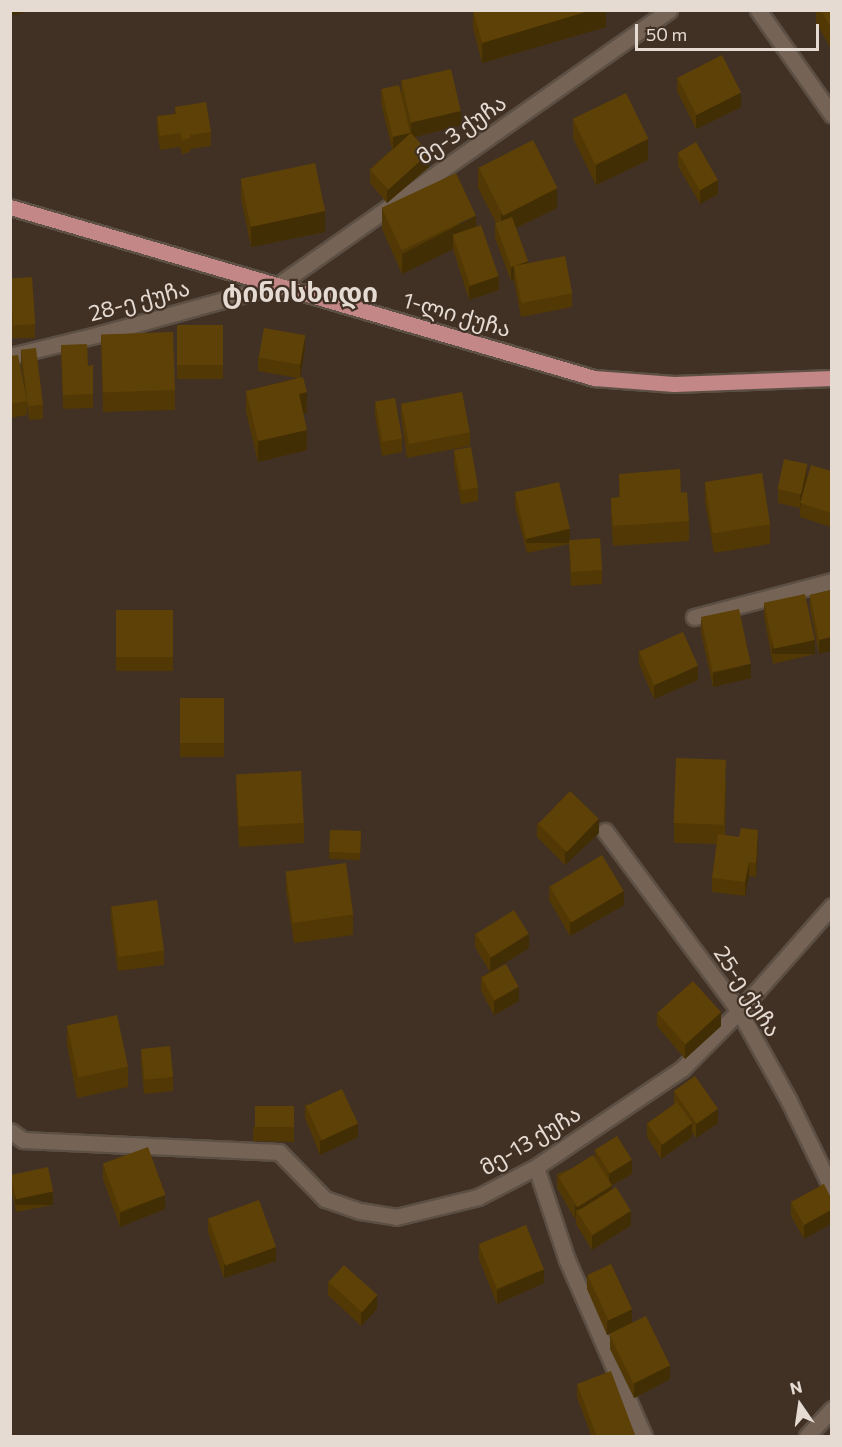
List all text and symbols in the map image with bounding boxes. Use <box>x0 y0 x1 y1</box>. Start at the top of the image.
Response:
scale bar <box>638 12 822 50</box>
text: 50 m <box>646 23 687 45</box>
street label: მე-3 ქუჩა <box>411 89 511 169</box>
street label: 28-ე ქუჩა <box>86 274 192 326</box>
district label: ტინისხიდი <box>222 276 378 308</box>
street label: 1-ლი ქუჩა <box>400 286 514 342</box>
street label: 25-ე ქუჩა <box>709 941 787 1041</box>
street label: მე-13 ქუჩა <box>475 1100 585 1180</box>
north arrow <box>770 1375 830 1435</box>
text: N <box>788 1376 804 1398</box>

